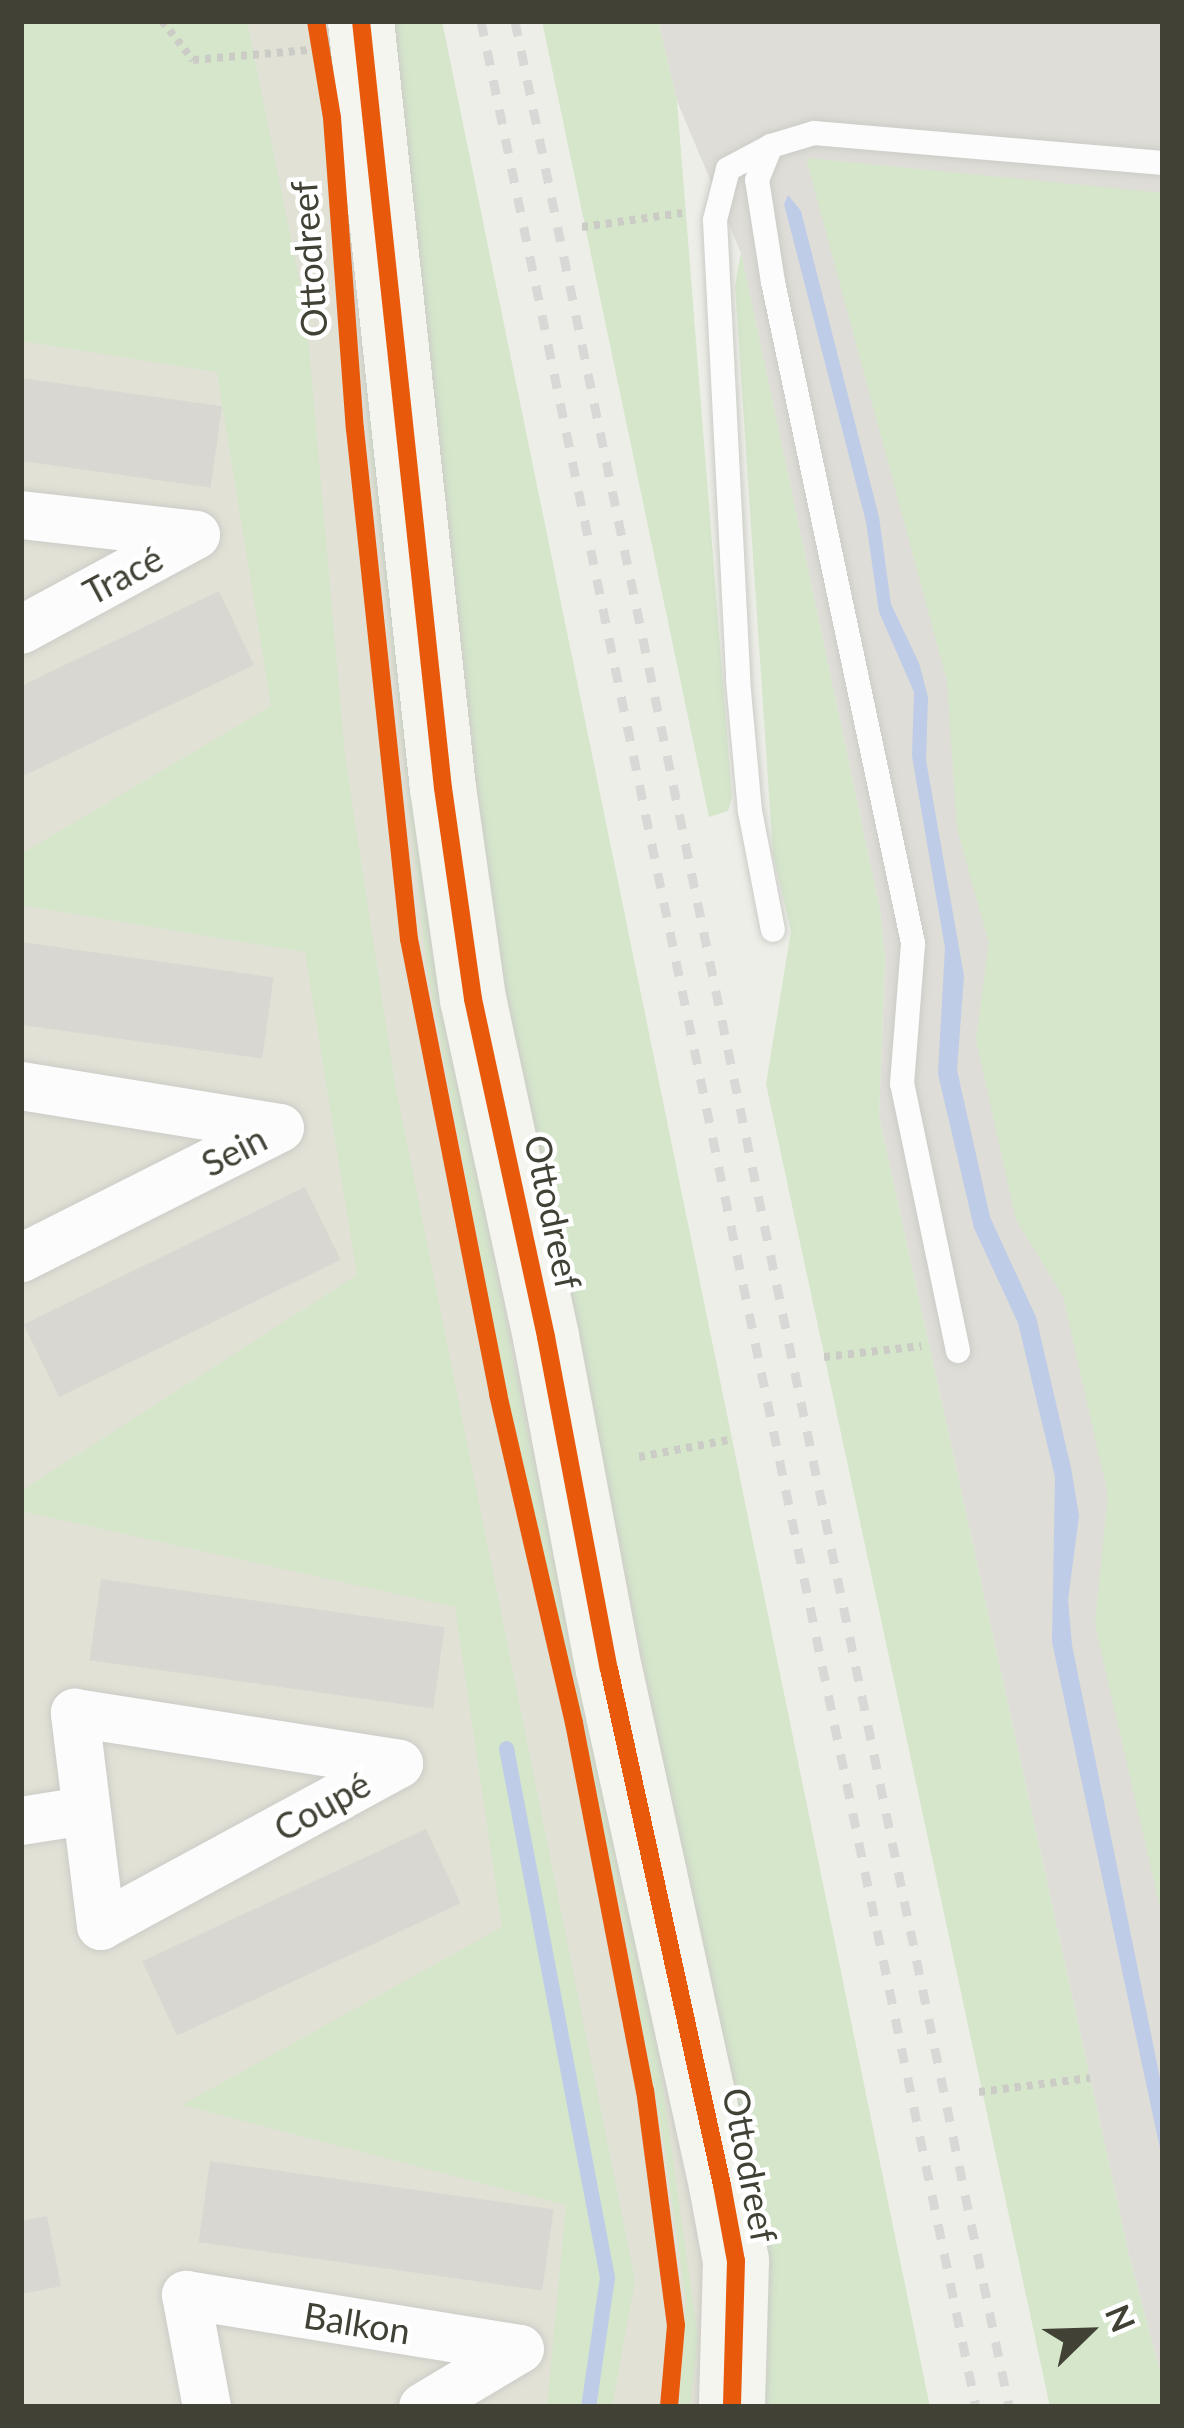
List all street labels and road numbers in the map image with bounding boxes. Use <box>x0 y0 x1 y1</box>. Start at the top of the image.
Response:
street label: Ottodreef <box>282 179 336 339</box>
street label: Tracé <box>76 536 170 614</box>
street label: Sein <box>194 1117 274 1185</box>
street label: Ottodreef <box>516 1131 590 1293</box>
street label: Coupé <box>266 1762 378 1850</box>
street label: Ottodreef <box>714 2084 786 2246</box>
street label: Balkon <box>301 2293 413 2353</box>

